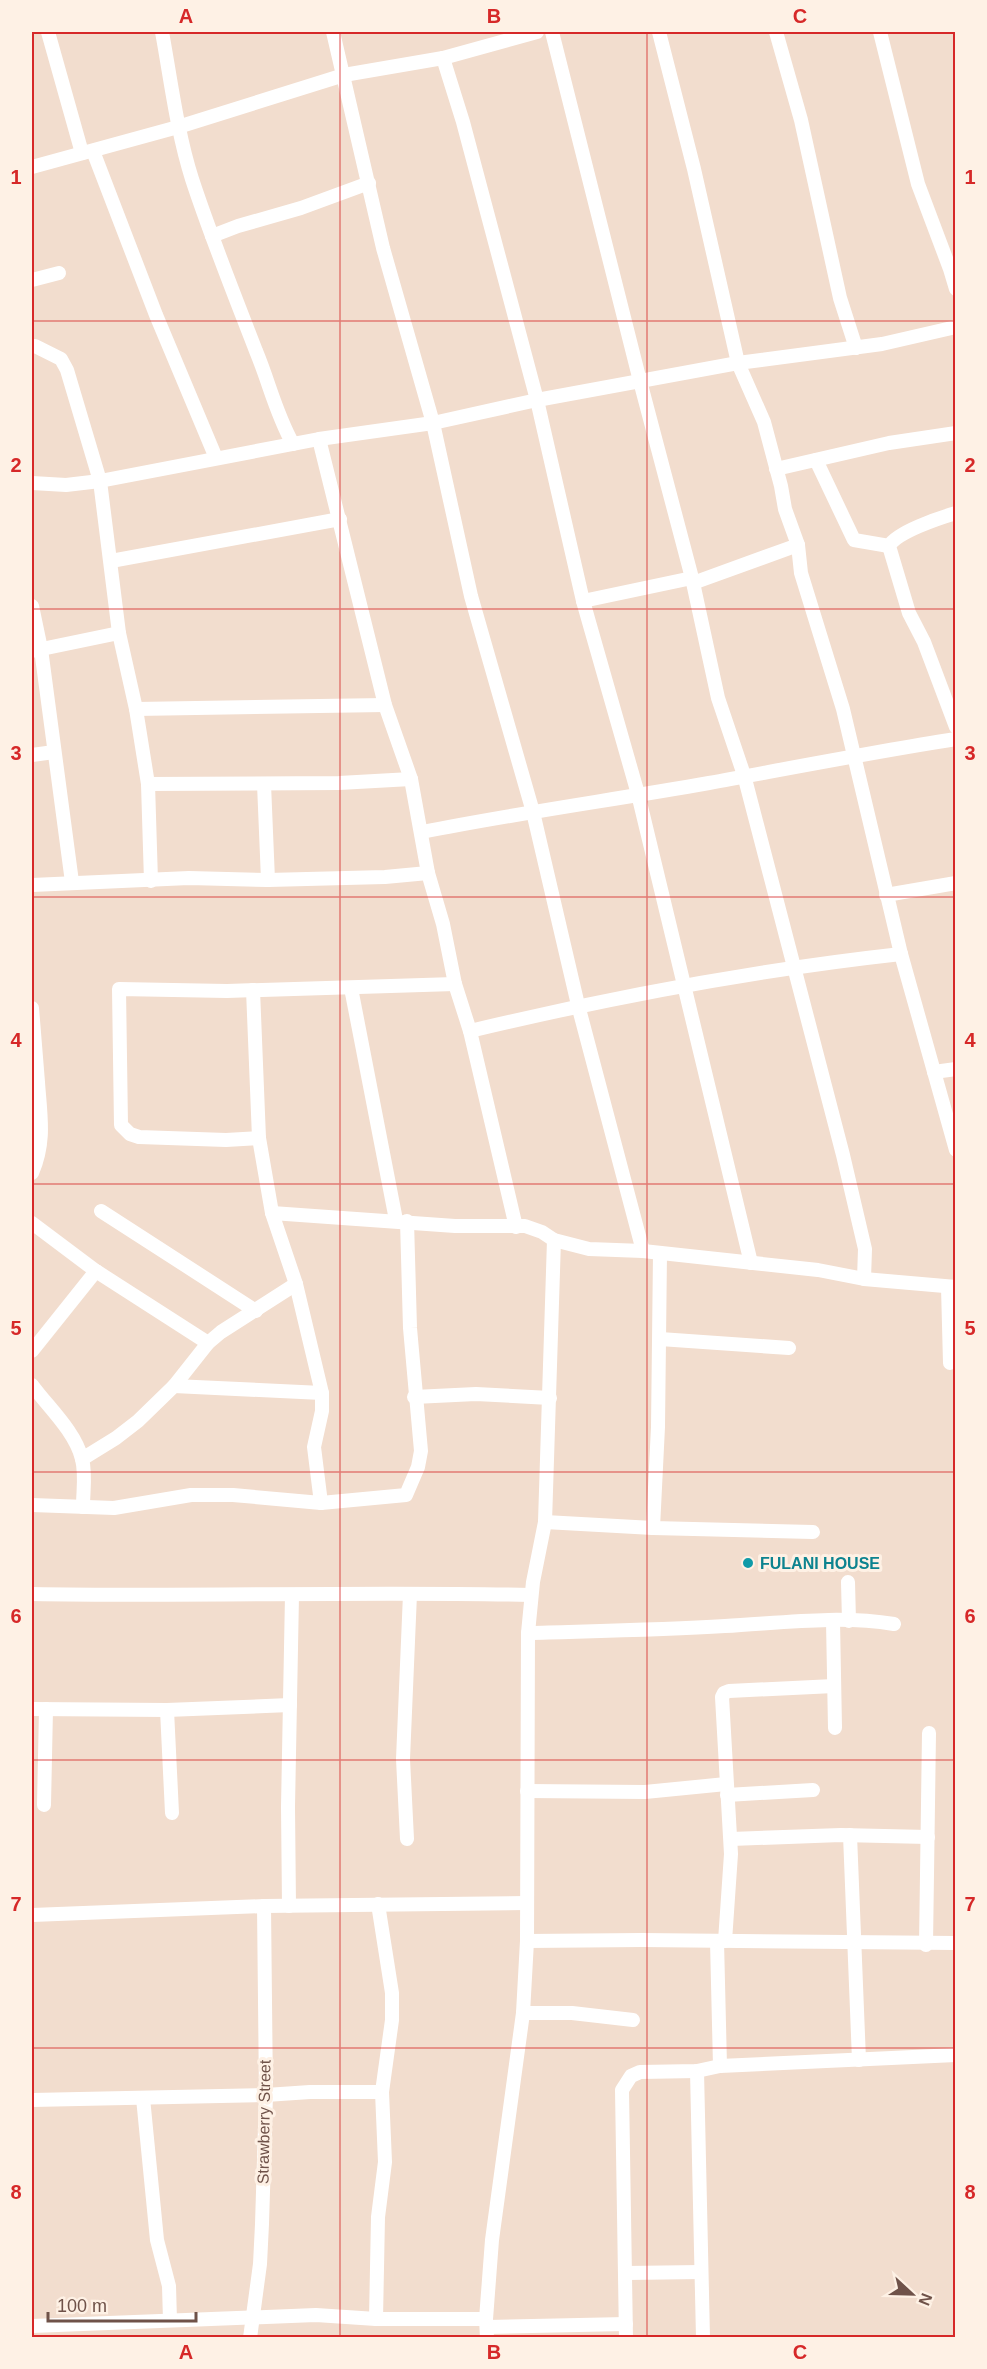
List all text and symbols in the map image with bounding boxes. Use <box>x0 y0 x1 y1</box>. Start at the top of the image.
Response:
text: A <box>179 5 193 27</box>
text: B <box>487 5 501 27</box>
text: C <box>793 5 807 27</box>
text: 1 <box>10 166 22 188</box>
text: 1 <box>964 166 976 188</box>
text: 2 <box>10 454 22 476</box>
text: 2 <box>964 454 976 476</box>
text: 3 <box>10 742 22 764</box>
text: 3 <box>964 742 976 764</box>
text: 4 <box>10 1029 22 1051</box>
text: 4 <box>964 1029 976 1051</box>
text: 5 <box>10 1317 22 1339</box>
text: 5 <box>964 1317 976 1339</box>
place label: FULANI HOUSE <box>760 1555 880 1572</box>
marker: FULANI HOUSE <box>741 1556 755 1570</box>
text: 6 <box>10 1605 22 1627</box>
text: 6 <box>964 1605 976 1627</box>
text: 7 <box>10 1893 22 1915</box>
text: 7 <box>964 1893 976 1915</box>
street label: Strawberry Street <box>254 2059 274 2184</box>
text: 8 <box>10 2181 22 2203</box>
text: 8 <box>964 2181 976 2203</box>
north arrow <box>882 2264 942 2324</box>
scale bar <box>48 2285 196 2323</box>
text: N <box>915 2291 935 2308</box>
text: 100 m <box>57 2296 107 2316</box>
text: A <box>179 2341 193 2363</box>
text: B <box>487 2341 501 2363</box>
text: C <box>793 2341 807 2363</box>

